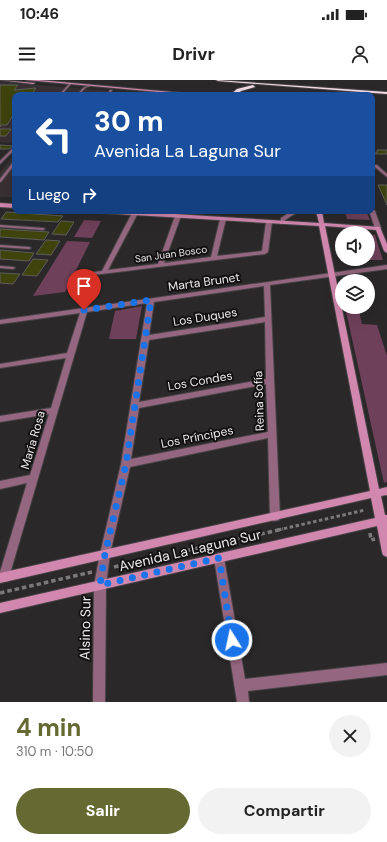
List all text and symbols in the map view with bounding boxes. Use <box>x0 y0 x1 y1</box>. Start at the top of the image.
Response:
text: 10:46 <box>20 4 59 24</box>
text: Drivr <box>172 42 215 66</box>
icon: menu <box>16 43 38 65</box>
icon: person <box>349 43 371 65</box>
text: 30 m <box>94 103 164 140</box>
icon: left <box>28 108 80 160</box>
text: Avenida La Laguna Sur <box>94 139 281 163</box>
icon: right <box>78 184 100 206</box>
text: Luego <box>28 185 70 205</box>
map controls <box>335 226 375 314</box>
button: sound <box>335 226 375 266</box>
street label: San Juan Bosco <box>134 242 208 266</box>
pin <box>67 269 101 310</box>
street label: Marta Brunet <box>167 269 241 295</box>
button: layers <box>335 274 375 314</box>
icon: arrive <box>73 275 95 297</box>
street label: Los Duques <box>172 304 238 330</box>
street label: Los Condes <box>166 367 234 395</box>
street label: Reina Sofía <box>250 371 268 431</box>
street label: María Rosa <box>17 409 49 471</box>
street label: Los Príncipes <box>159 422 235 452</box>
street label: Avenida La Laguna Sur <box>117 525 263 575</box>
street label: Alsino Sur <box>75 596 95 660</box>
position arrow <box>211 619 253 661</box>
text: 4 min <box>16 712 81 743</box>
button: close <box>329 715 371 757</box>
text: 310 m · 10:50 <box>16 743 93 760</box>
button: Salir <box>16 788 190 834</box>
button: Compartir <box>198 788 371 834</box>

